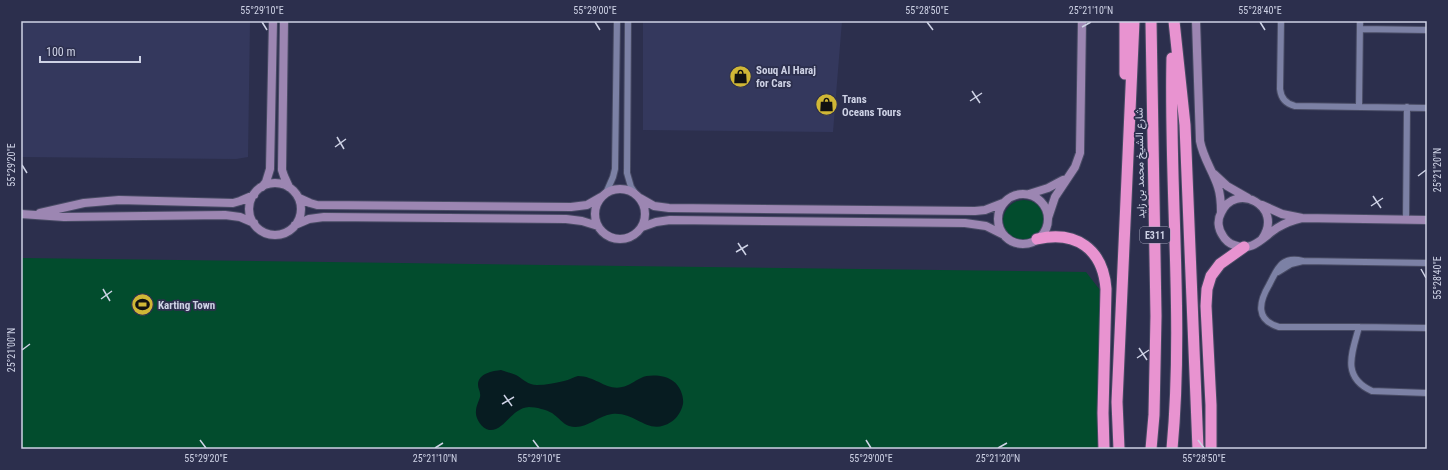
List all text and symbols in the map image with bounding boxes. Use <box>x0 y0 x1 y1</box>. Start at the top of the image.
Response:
text: 55°29'10"E <box>240 5 284 16</box>
text: 55°29'00"E <box>573 5 617 16</box>
text: 55°28'50"E <box>905 5 949 16</box>
text: 25°21'10"N <box>1069 5 1113 16</box>
text: 55°28'40"E <box>1238 5 1282 16</box>
scale bar <box>40 38 140 64</box>
text: 100 m <box>46 45 76 59</box>
shop icon: Souq Al Haraj for Cars <box>728 63 754 89</box>
place label: Souq Al Haraj for Cars <box>756 64 816 90</box>
shop icon: Trans Oceans Tours <box>814 92 840 118</box>
place label: Trans Oceans Tours <box>842 93 901 119</box>
street label: شارع الشيخ محمد بن زايد <box>1133 107 1148 219</box>
text: 55°29'20"E <box>6 143 17 187</box>
text: 25°21'20"N <box>1432 148 1443 192</box>
road number: E311 <box>1140 227 1170 243</box>
text: 55°28'40"E <box>1432 256 1443 300</box>
sports icon: Karting Town <box>130 292 156 318</box>
place label: Karting Town <box>158 299 215 312</box>
text: 25°21'00"N <box>6 328 17 372</box>
text: 55°29'20"E <box>184 453 228 464</box>
text: 25°21'10"N <box>413 453 457 464</box>
text: 55°29'10"E <box>517 453 561 464</box>
text: 55°29'00"E <box>849 453 893 464</box>
text: 25°21'20"N <box>976 453 1020 464</box>
text: 55°28'50"E <box>1182 453 1226 464</box>

